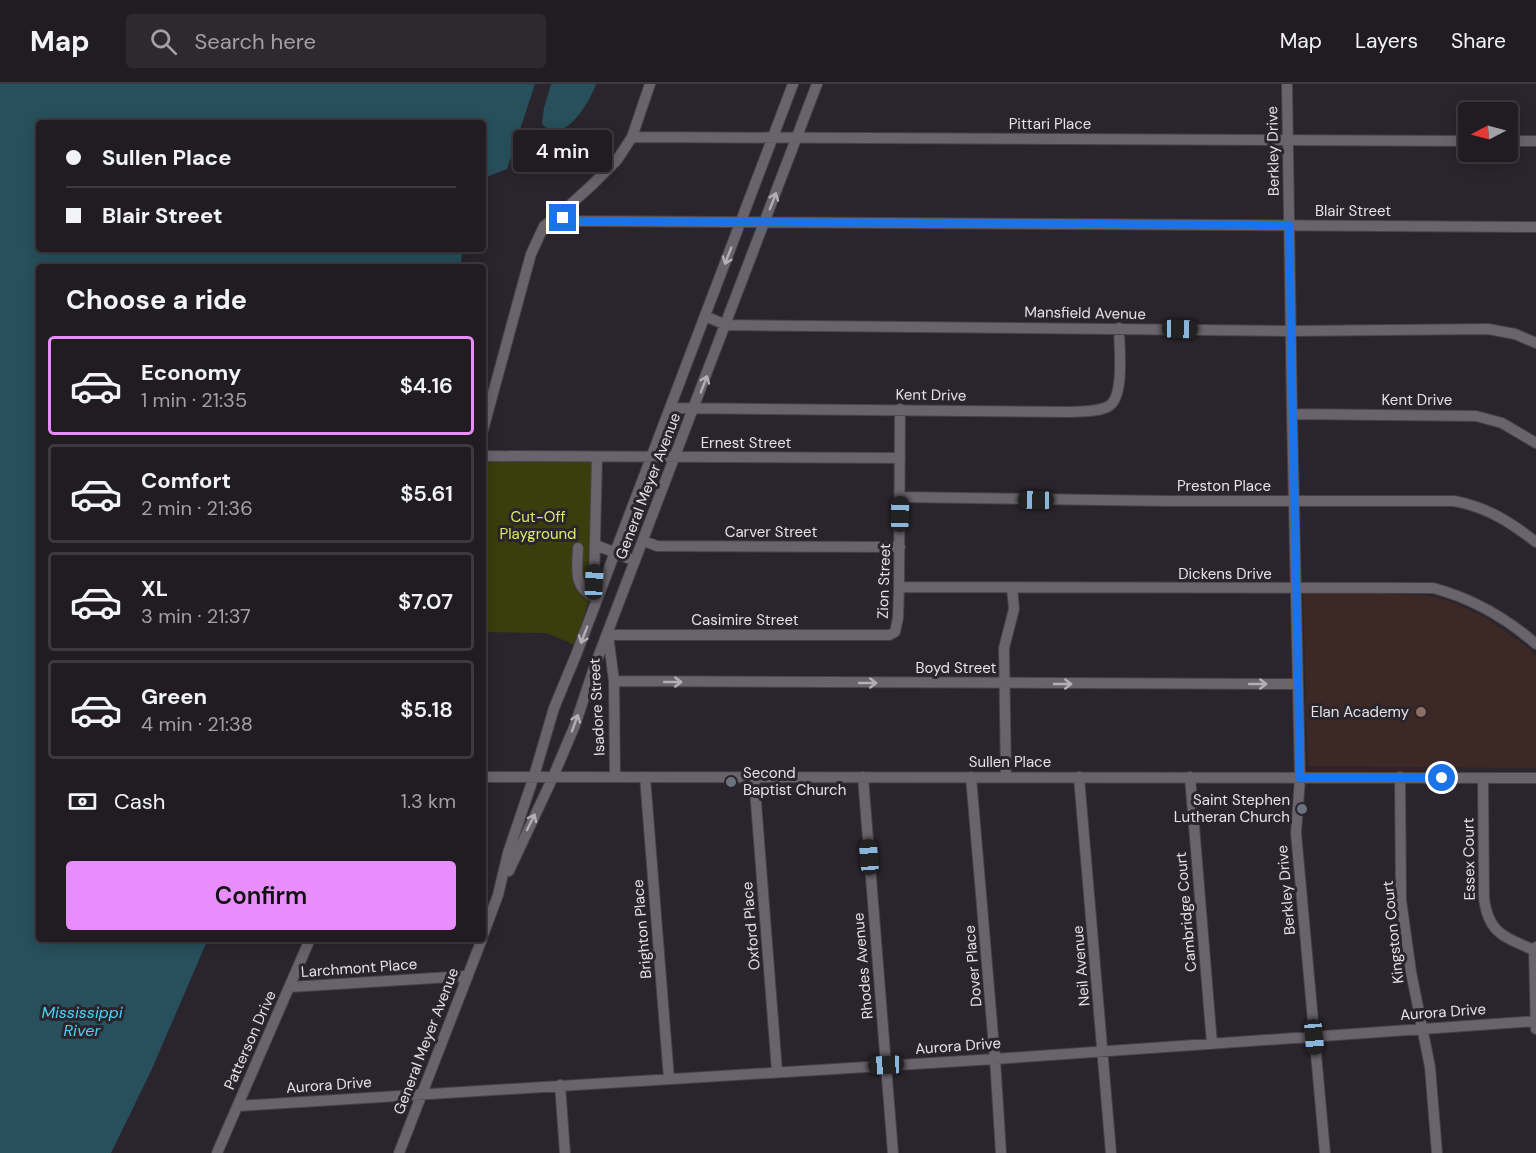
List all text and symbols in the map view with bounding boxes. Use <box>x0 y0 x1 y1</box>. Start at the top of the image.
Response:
search box <box>126 14 546 68</box>
text: Map <box>30 23 90 60</box>
icon: search <box>147 25 180 58</box>
text: Search here <box>195 27 316 56</box>
text: Map <box>1280 27 1322 55</box>
text: Layers <box>1355 27 1418 55</box>
text: Share <box>1451 27 1506 55</box>
north arrow <box>1458 102 1518 162</box>
map controls <box>1458 102 1518 162</box>
street label: Berkley Drive <box>1262 106 1284 196</box>
street label: Pittari Place <box>1009 114 1091 134</box>
callout: 4 min <box>514 131 612 173</box>
text: 4 min <box>536 138 589 164</box>
text: Sullen Place <box>102 143 231 172</box>
one-way arrow <box>768 192 779 211</box>
text: Blair Street <box>102 201 223 230</box>
street label: Blair Street <box>1315 201 1391 221</box>
route end <box>549 204 576 231</box>
one-way arrow <box>721 247 732 265</box>
text: Choose a ride <box>66 282 247 317</box>
street label: Mansfield Avenue <box>1024 302 1146 324</box>
car <box>1162 320 1198 338</box>
text: Economy <box>141 358 241 387</box>
icon: car <box>69 359 123 413</box>
text: $4.16 <box>400 371 453 400</box>
one-way arrow <box>699 375 710 393</box>
street label: Kent Drive <box>895 384 967 406</box>
text: 1 min · 21:35 <box>141 387 247 413</box>
street label: Kent Drive <box>1382 390 1452 410</box>
street label: General Meyer Avenue <box>611 410 685 562</box>
street label: Ernest Street <box>701 433 791 453</box>
text: Comfort <box>141 466 231 495</box>
icon: car <box>69 467 123 521</box>
street label: Preston Place <box>1177 476 1271 496</box>
text: $5.61 <box>400 479 453 508</box>
car <box>1018 491 1054 509</box>
text: 2 min · 21:36 <box>141 495 253 521</box>
car <box>891 496 909 532</box>
park label: Cut-Off Playground <box>500 507 577 544</box>
street label: Carver Street <box>725 522 817 542</box>
street label: Zion Street <box>873 543 895 619</box>
car <box>584 564 604 600</box>
street label: Dickens Drive <box>1178 564 1272 584</box>
text: XL <box>141 574 168 603</box>
icon: car <box>69 575 123 629</box>
text: $7.07 <box>398 587 453 616</box>
text: 3 min · 21:37 <box>141 603 251 629</box>
street label: Casimire Street <box>691 610 799 630</box>
one-way arrow <box>577 625 588 644</box>
street label: Isadore Street <box>584 658 610 756</box>
street label: Boyd Street <box>916 658 997 678</box>
one-way arrow <box>662 676 682 688</box>
one-way arrow <box>857 677 877 689</box>
one-way arrow <box>1052 678 1072 690</box>
one-way arrow <box>1247 678 1267 690</box>
text: Green <box>141 682 207 711</box>
icon: car <box>69 683 123 737</box>
text: $5.18 <box>400 695 453 724</box>
place label: Elan Academy <box>1311 702 1410 722</box>
marker: Elan Academy <box>1414 705 1428 719</box>
text: 4 min · 21:38 <box>141 711 253 737</box>
one-way arrow <box>571 714 582 733</box>
street label: Sullen Place <box>969 752 1051 772</box>
place label: Second Baptist Church <box>743 763 846 800</box>
route start <box>1428 764 1455 791</box>
marker: Second Baptist Church <box>724 775 738 789</box>
icon: cash <box>66 785 99 818</box>
text: Cash <box>114 787 165 816</box>
text: 1.3 km <box>401 788 456 814</box>
place label: Saint Stephen Lutheran Church <box>1174 790 1290 827</box>
marker: Saint Stephen Lutheran Church <box>1295 802 1309 816</box>
one-way arrow <box>526 814 537 832</box>
street label: Essex Court <box>1458 817 1480 901</box>
car <box>858 838 880 876</box>
street label: Berkley Drive <box>1272 844 1300 936</box>
street label: Cambridge Court <box>1171 851 1201 973</box>
button: Confirm <box>66 861 456 930</box>
street label: Brighton Place <box>628 878 656 980</box>
street label: Kingston Court <box>1378 879 1408 984</box>
street label: Oxford Place <box>737 881 765 971</box>
street label: Rhodes Avenue <box>848 912 878 1020</box>
street label: Dover Place <box>959 924 987 1008</box>
street label: Neil Avenue <box>1068 925 1094 1007</box>
street label: Larchmont Place <box>300 954 418 982</box>
street label: General Meyer Avenue <box>389 965 463 1117</box>
street label: Patterson Drive <box>219 987 281 1093</box>
street label: Aurora Drive <box>1400 999 1486 1025</box>
water label: Mississippi River <box>41 1002 124 1041</box>
car <box>1303 1018 1325 1056</box>
street label: Aurora Drive <box>915 1033 1001 1059</box>
car <box>868 1055 904 1075</box>
street label: Aurora Drive <box>286 1072 372 1098</box>

